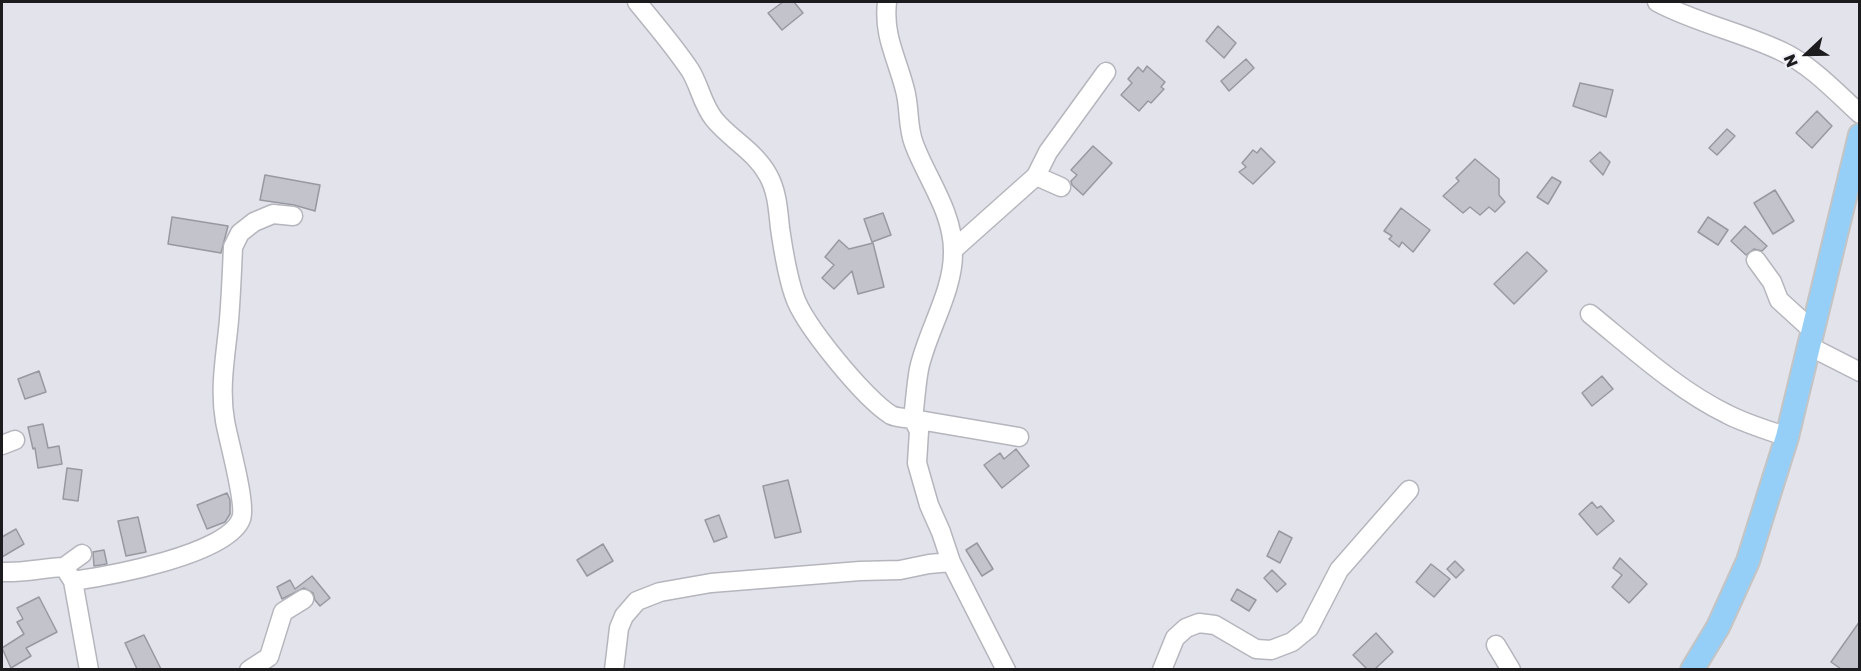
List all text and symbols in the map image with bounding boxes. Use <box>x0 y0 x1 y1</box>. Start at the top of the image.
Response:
north arrow <box>1777 24 1837 84</box>
text: N <box>1779 51 1802 70</box>

